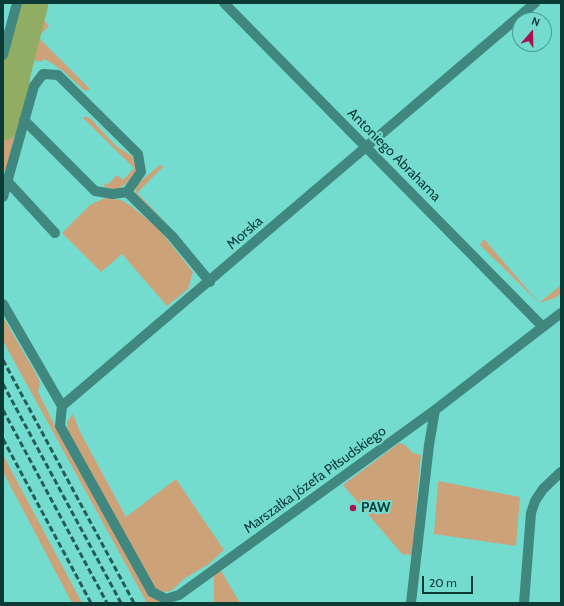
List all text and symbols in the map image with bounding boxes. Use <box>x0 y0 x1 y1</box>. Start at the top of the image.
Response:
north arrow <box>512 12 552 52</box>
text: N <box>530 14 542 30</box>
street label: Antoniego Abrahama <box>344 105 444 205</box>
street label: Morska <box>224 213 266 253</box>
street label: Marszałka Józefa Piłsudskiego <box>241 423 389 537</box>
place label: PAW <box>361 500 391 516</box>
marker: PAW <box>348 503 358 513</box>
scale bar <box>424 568 475 594</box>
text: 20 m <box>429 575 457 590</box>

